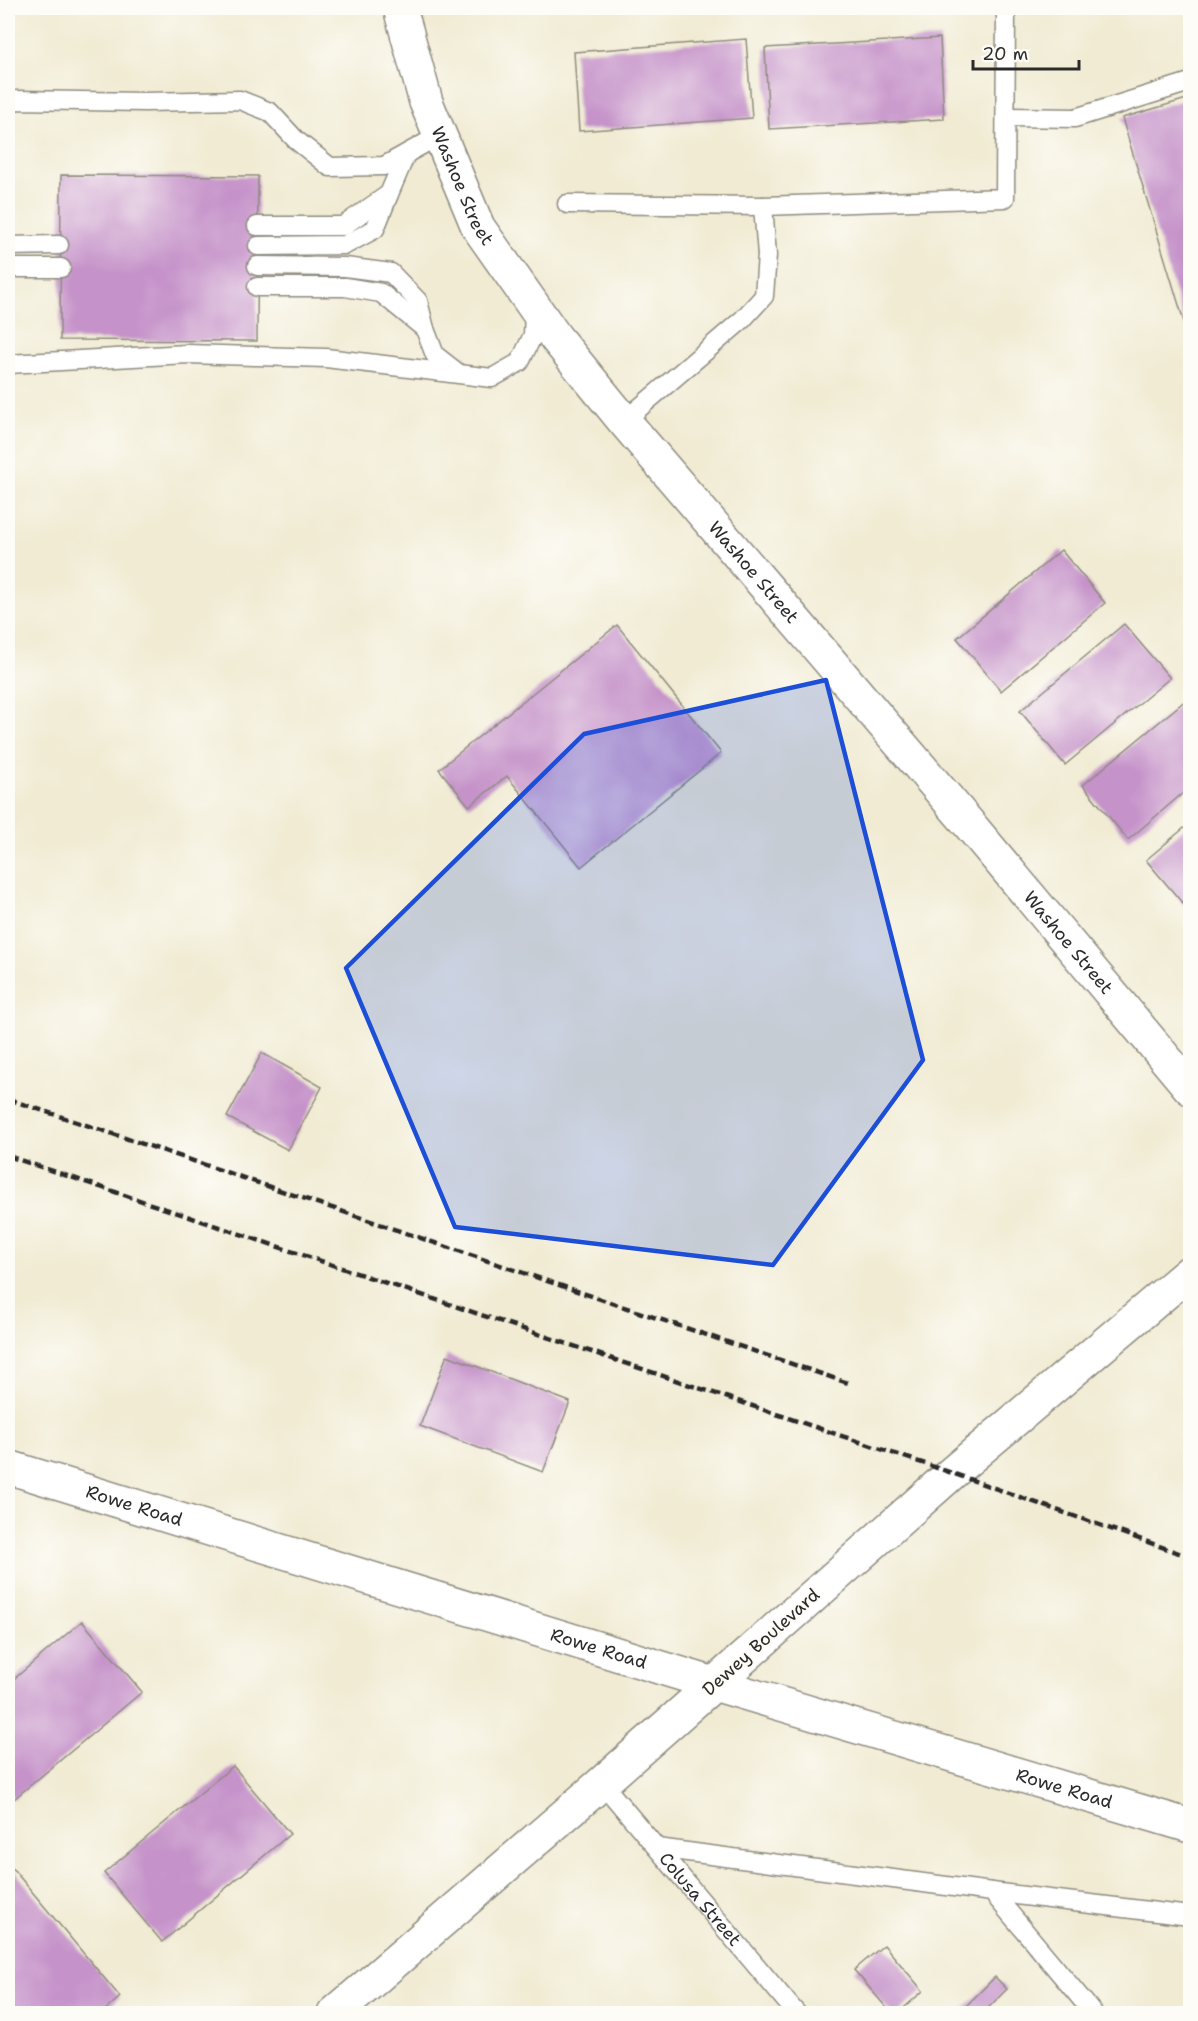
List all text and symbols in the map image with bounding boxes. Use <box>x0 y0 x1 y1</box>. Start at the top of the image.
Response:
scale bar <box>973 33 1080 71</box>
text: 20 m <box>982 42 1028 66</box>
street label: Washoe Street <box>426 123 499 250</box>
street label: Washoe Street <box>703 516 804 629</box>
street label: Washoe Street <box>1018 886 1118 999</box>
street label: Rowe Road <box>83 1480 185 1532</box>
street label: Dewey Boulevard <box>697 1583 825 1701</box>
street label: Rowe Road <box>548 1622 650 1675</box>
street label: Rowe Road <box>1013 1763 1115 1814</box>
street label: Colusa Street <box>654 1847 747 1951</box>

